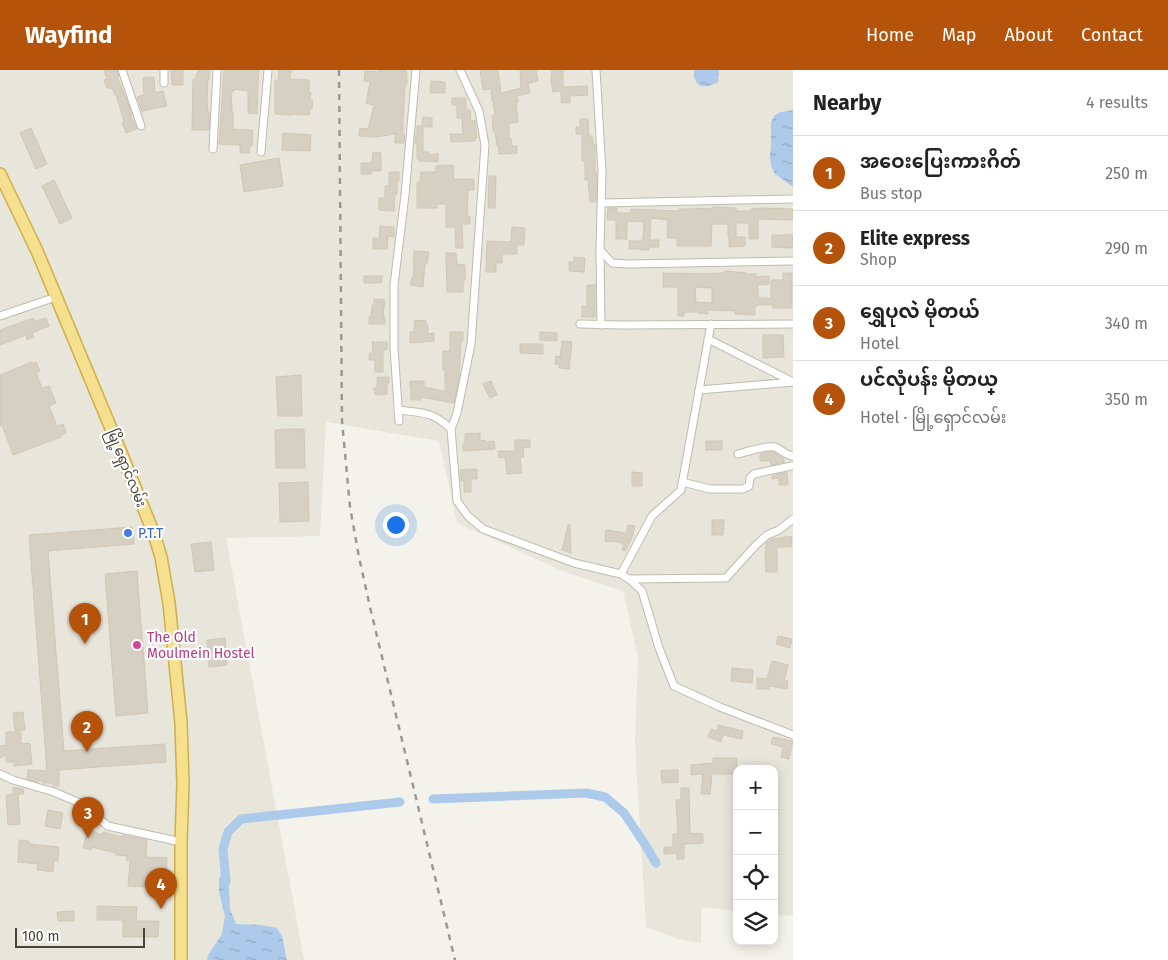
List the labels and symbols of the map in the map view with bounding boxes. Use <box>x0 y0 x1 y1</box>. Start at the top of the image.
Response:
street label: မြို့ရှောင်လမ်း <box>100 426 152 511</box>
your location <box>383 512 409 538</box>
place label: P.T.T <box>138 525 164 542</box>
marker: P.T.T <box>122 527 134 539</box>
pin: 1 <box>69 603 101 644</box>
place label: The Old Moulmein Hostel <box>147 629 255 662</box>
marker: The Old Moulmein Hostel <box>131 639 143 651</box>
pin: 2 <box>71 711 103 752</box>
pin: 3 <box>72 797 104 838</box>
pin: 4 <box>145 868 177 909</box>
scale bar <box>15 925 145 948</box>

